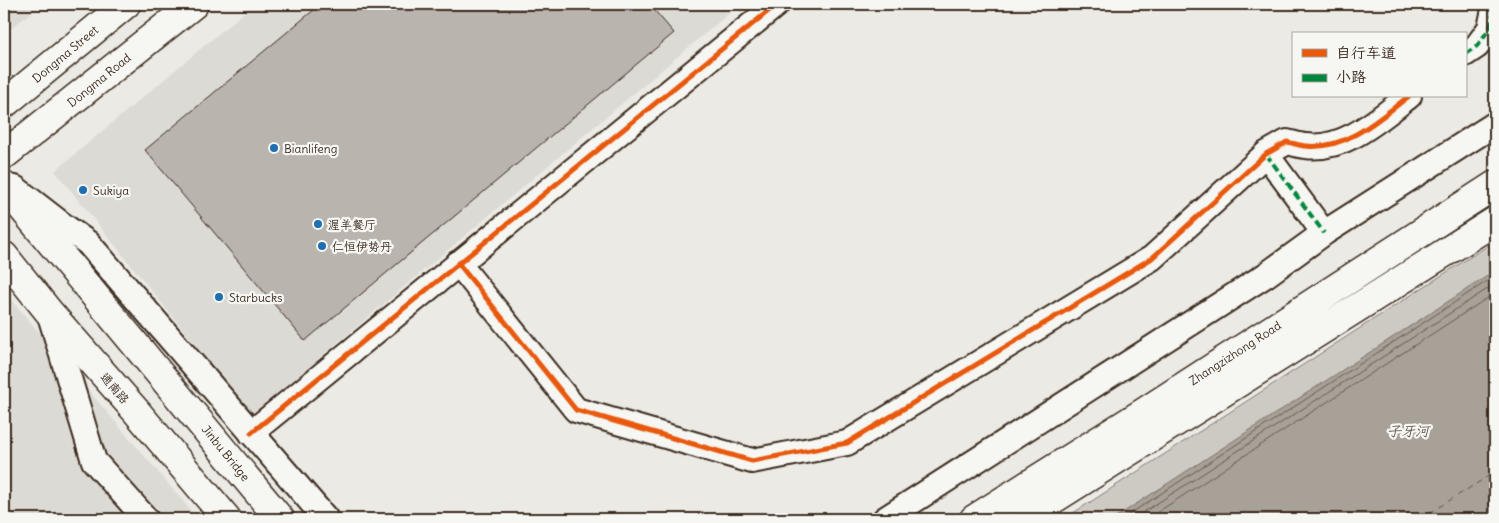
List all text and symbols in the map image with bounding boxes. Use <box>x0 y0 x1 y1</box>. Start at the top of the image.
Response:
street label: Dongma Street <box>29 22 101 86</box>
legend <box>1292 32 1466 98</box>
text: 自行车道 <box>1336 43 1396 62</box>
street label: Dongma Road <box>64 50 134 110</box>
text: 小路 <box>1336 67 1366 86</box>
place label: Bianlifeng <box>284 141 337 156</box>
marker: Bianlifeng <box>268 142 280 154</box>
place label: Sukiya <box>93 183 129 198</box>
marker: Sukiya <box>77 184 89 196</box>
place label: 渥羊餐厅 <box>328 217 376 232</box>
marker: 渥羊餐厅 <box>312 218 324 230</box>
place label: 仁恒伊势丹 <box>332 239 392 254</box>
marker: 仁恒伊势丹 <box>316 240 328 252</box>
place label: Starbucks <box>229 290 283 305</box>
marker: Starbucks <box>213 291 225 303</box>
street label: Zhangzizhong Road <box>1186 318 1284 388</box>
street label: 通南路 <box>98 369 132 407</box>
street label: Jinbu Bridge <box>199 422 253 484</box>
water label: 子牙河 <box>1387 422 1431 440</box>

